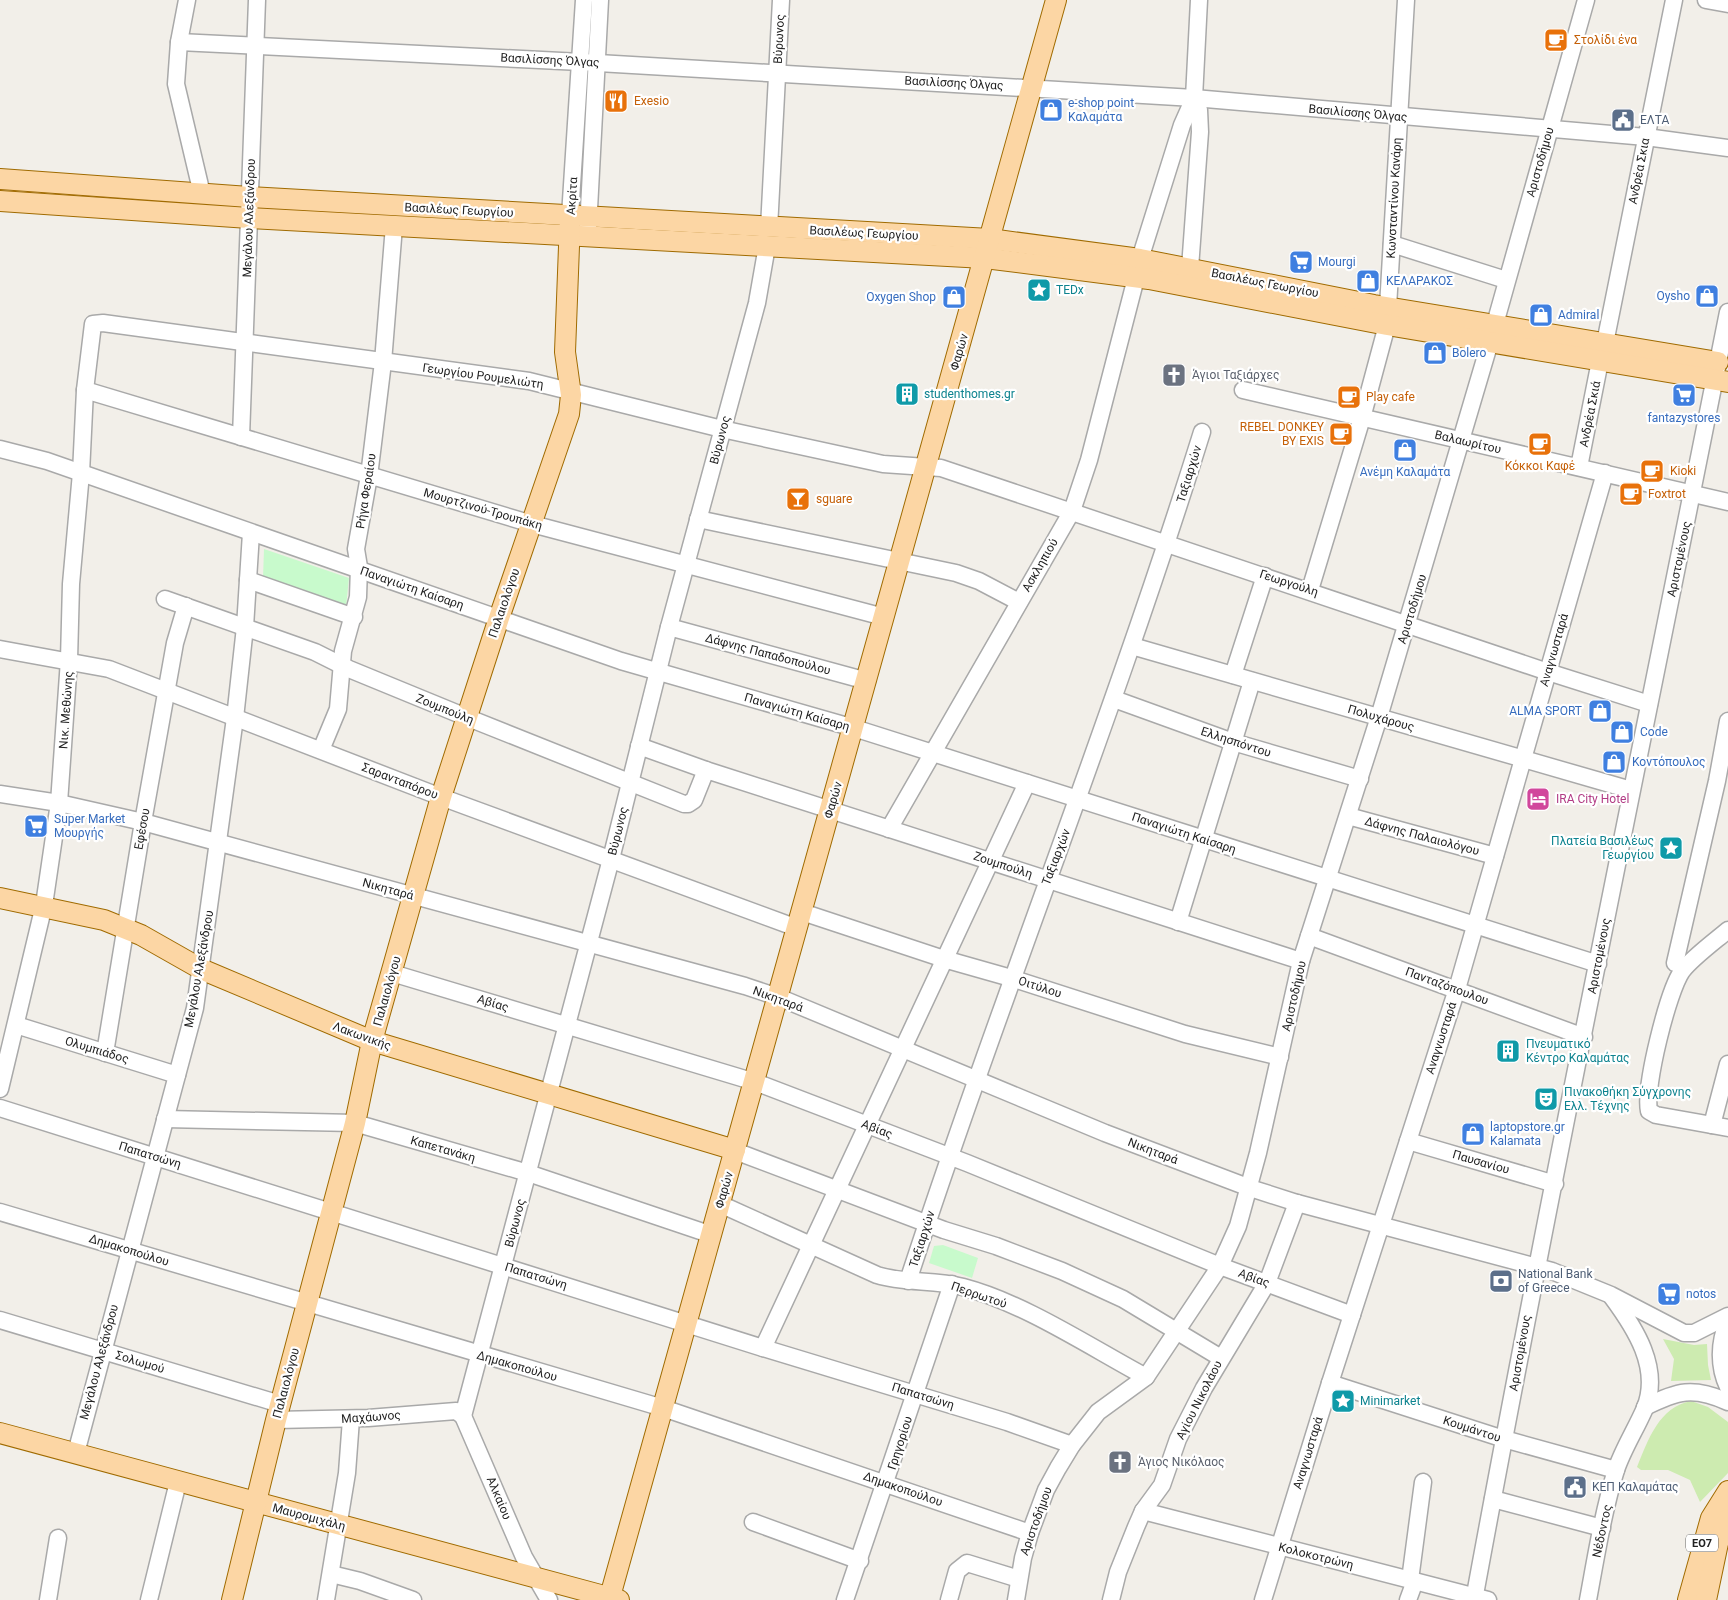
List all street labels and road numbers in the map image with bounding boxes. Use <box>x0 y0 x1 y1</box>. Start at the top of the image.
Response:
street label: Βύρωνος <box>771 14 787 64</box>
street label: Βασιλίσσης Όλγας <box>500 50 600 70</box>
street label: Βασιλίσσης Όλγας <box>904 73 1004 93</box>
street label: Βασιλίσσης Όλγας <box>1308 102 1408 124</box>
street label: Αριστοδήμου <box>1523 125 1557 199</box>
street label: Ανδρέα Σκια <box>1626 136 1652 205</box>
street label: Κωνσταντίνου Κανάρη <box>1384 137 1404 259</box>
street label: Μεγάλου Αλεξάνδρου <box>240 158 259 278</box>
street label: Ακρίτα <box>564 176 580 215</box>
street label: Βασιλέως Γεωργίου <box>404 200 514 220</box>
street label: Βασιλέως Γεωργίου <box>809 223 919 243</box>
street label: Βασιλέως Γεωργίου <box>1210 266 1320 300</box>
street label: Φαρών <box>947 332 971 372</box>
street label: Γεωργίου Ρουμελιώτη <box>421 361 545 391</box>
street label: Ανδρέα Σκιά <box>1577 379 1603 448</box>
street label: Βύρωνος <box>707 414 733 466</box>
street label: Βαλαωρίτου <box>1433 428 1503 456</box>
street label: Ταξιαρχών <box>1174 444 1205 505</box>
street label: Ρήγα Φεραίου <box>353 452 379 530</box>
street label: Μουρτζινού-Τρουπάκη <box>422 485 544 533</box>
street label: Αριστομένους <box>1664 520 1694 598</box>
street label: Ασκληπιού <box>1019 536 1061 594</box>
street label: Παναγιώτη Καίσαρη <box>358 564 466 612</box>
street label: Παλαιολόγου <box>486 567 522 639</box>
street label: Γεωργούλη <box>1258 567 1320 599</box>
street label: Αριστοδήμου <box>1395 572 1429 646</box>
street label: Αναγνωσταρά <box>1537 612 1571 688</box>
street label: Δάφνης Παπαδοπούλου <box>704 631 832 677</box>
street label: Νικ. Μεθώνης <box>56 671 76 749</box>
street label: Παναγιώτη Καίσαρη <box>743 690 851 734</box>
street label: Ζουμπούλη <box>414 691 476 727</box>
street label: Πολυχάρους <box>1346 702 1416 734</box>
street label: Ελλησπόντου <box>1199 724 1273 760</box>
street label: Σαρανταπόρου <box>360 760 440 802</box>
street label: Φαρών <box>821 780 845 820</box>
street label: Βύρωνος <box>605 805 631 857</box>
street label: Εφέσου <box>131 807 153 851</box>
street label: Παναγιώτη Καίσαρη <box>1130 810 1238 856</box>
street label: Δάφνης Παλαιολόγου <box>1363 814 1481 858</box>
street label: Ταξιαρχών <box>1039 827 1074 887</box>
street label: Ζουμπούλη <box>972 849 1034 881</box>
street label: Νικηταρά <box>361 875 415 903</box>
street label: Μεγάλου Αλεξάνδρου <box>182 909 217 1029</box>
street label: Αριστομένους <box>1585 917 1613 995</box>
street label: Παλαιολόγου <box>370 954 404 1028</box>
street label: Αριστοδήμου <box>1279 959 1309 1033</box>
street label: Πανταζόπουλου <box>1403 964 1491 1008</box>
street label: Οιτύλου <box>1017 973 1063 1001</box>
street label: Νικηταρά <box>751 983 805 1015</box>
street label: Αβίας <box>476 992 510 1014</box>
street label: Αναγνωσταρά <box>1423 1000 1459 1076</box>
street label: Λακωνικής <box>331 1019 393 1053</box>
street label: Ολυμπιάδος <box>63 1034 131 1066</box>
street label: Αβίας <box>860 1117 894 1141</box>
street label: Καπετανάκη <box>409 1133 477 1165</box>
street label: Νικηταρά <box>1126 1135 1180 1167</box>
street label: Παπατσώνη <box>117 1139 183 1171</box>
street label: Παυσανίου <box>1451 1147 1511 1177</box>
street label: Φαρών <box>712 1170 736 1210</box>
street label: Βύρωνος <box>502 1197 528 1249</box>
street label: Ταξιαρχών <box>906 1209 939 1270</box>
street label: Δημακοπούλου <box>87 1231 171 1269</box>
street label: Παπατσώνη <box>503 1260 569 1292</box>
street label: Αβίας <box>1237 1266 1271 1290</box>
street label: Περρωτού <box>949 1279 1009 1311</box>
street label: Μεγάλου Αλεξάνδρου <box>77 1303 122 1422</box>
street label: Αριστομένους <box>1506 1314 1534 1392</box>
street label: Παλαιολόγου <box>270 1346 302 1420</box>
street label: Σολωμού <box>114 1348 166 1376</box>
street label: Δημακοπούλου <box>475 1348 559 1384</box>
street label: Αγίου Νικολάου <box>1173 1358 1225 1442</box>
street label: Παπατσώνη <box>890 1380 956 1412</box>
street label: Μαχάωνος <box>341 1408 401 1426</box>
street label: Κουμάντου <box>1441 1413 1503 1445</box>
street label: Γρηγορίου <box>885 1414 915 1472</box>
street label: Αναγνωσταρά <box>1290 1415 1326 1491</box>
street label: Δημακοπούλου <box>861 1469 945 1509</box>
street label: Αλκαίου <box>484 1474 514 1522</box>
street label: Αριστοδήμου <box>1017 1485 1055 1557</box>
street label: Μαυρομιχάλη <box>271 1501 347 1533</box>
street label: Νέδοντος <box>1590 1503 1614 1559</box>
road number: ΕΟ7 <box>1686 1535 1718 1552</box>
street label: Κολοκοτρώνη <box>1277 1540 1355 1572</box>

